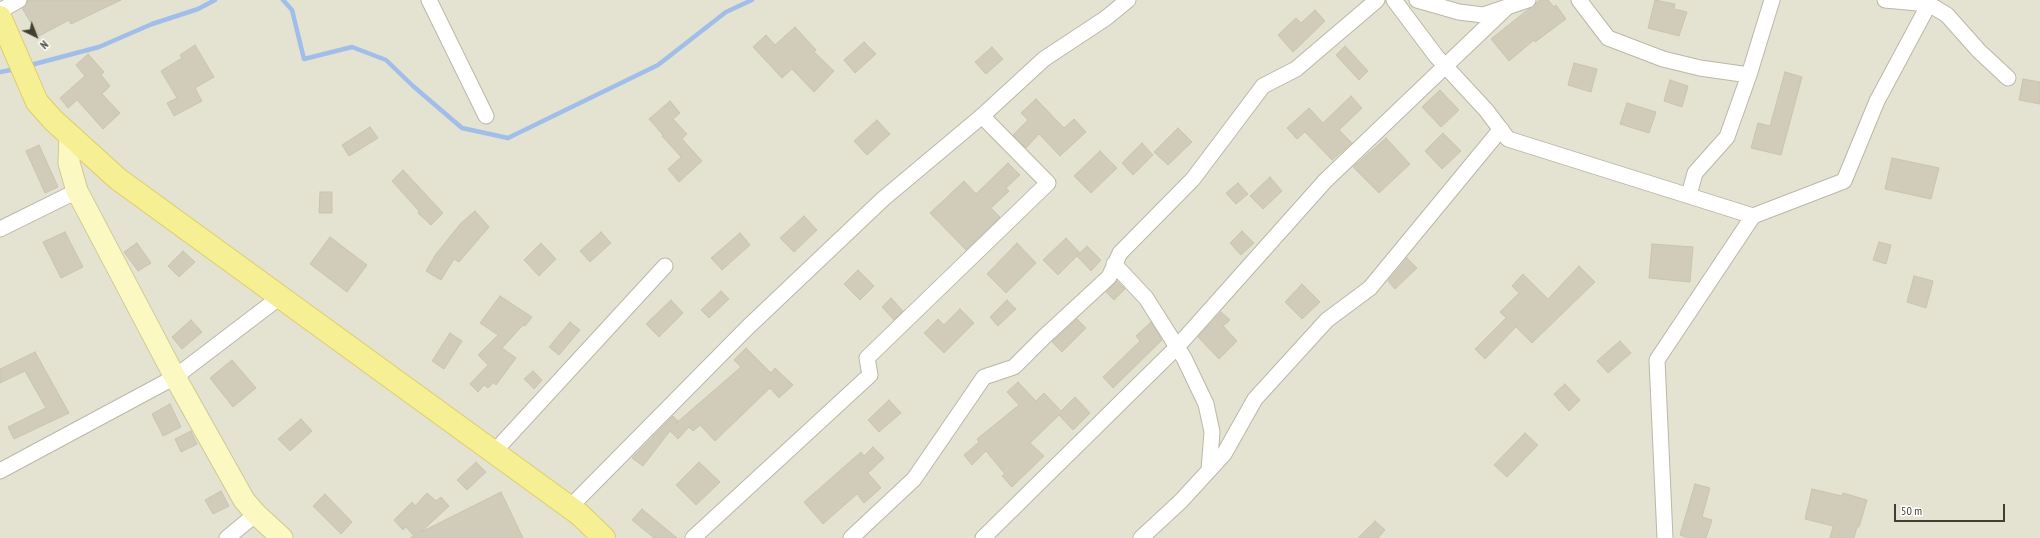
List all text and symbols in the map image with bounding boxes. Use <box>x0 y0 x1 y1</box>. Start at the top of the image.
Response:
north arrow <box>16 16 56 56</box>
text: N <box>37 38 51 52</box>
scale bar <box>1896 496 2007 522</box>
text: 50 m <box>1901 503 1922 518</box>

